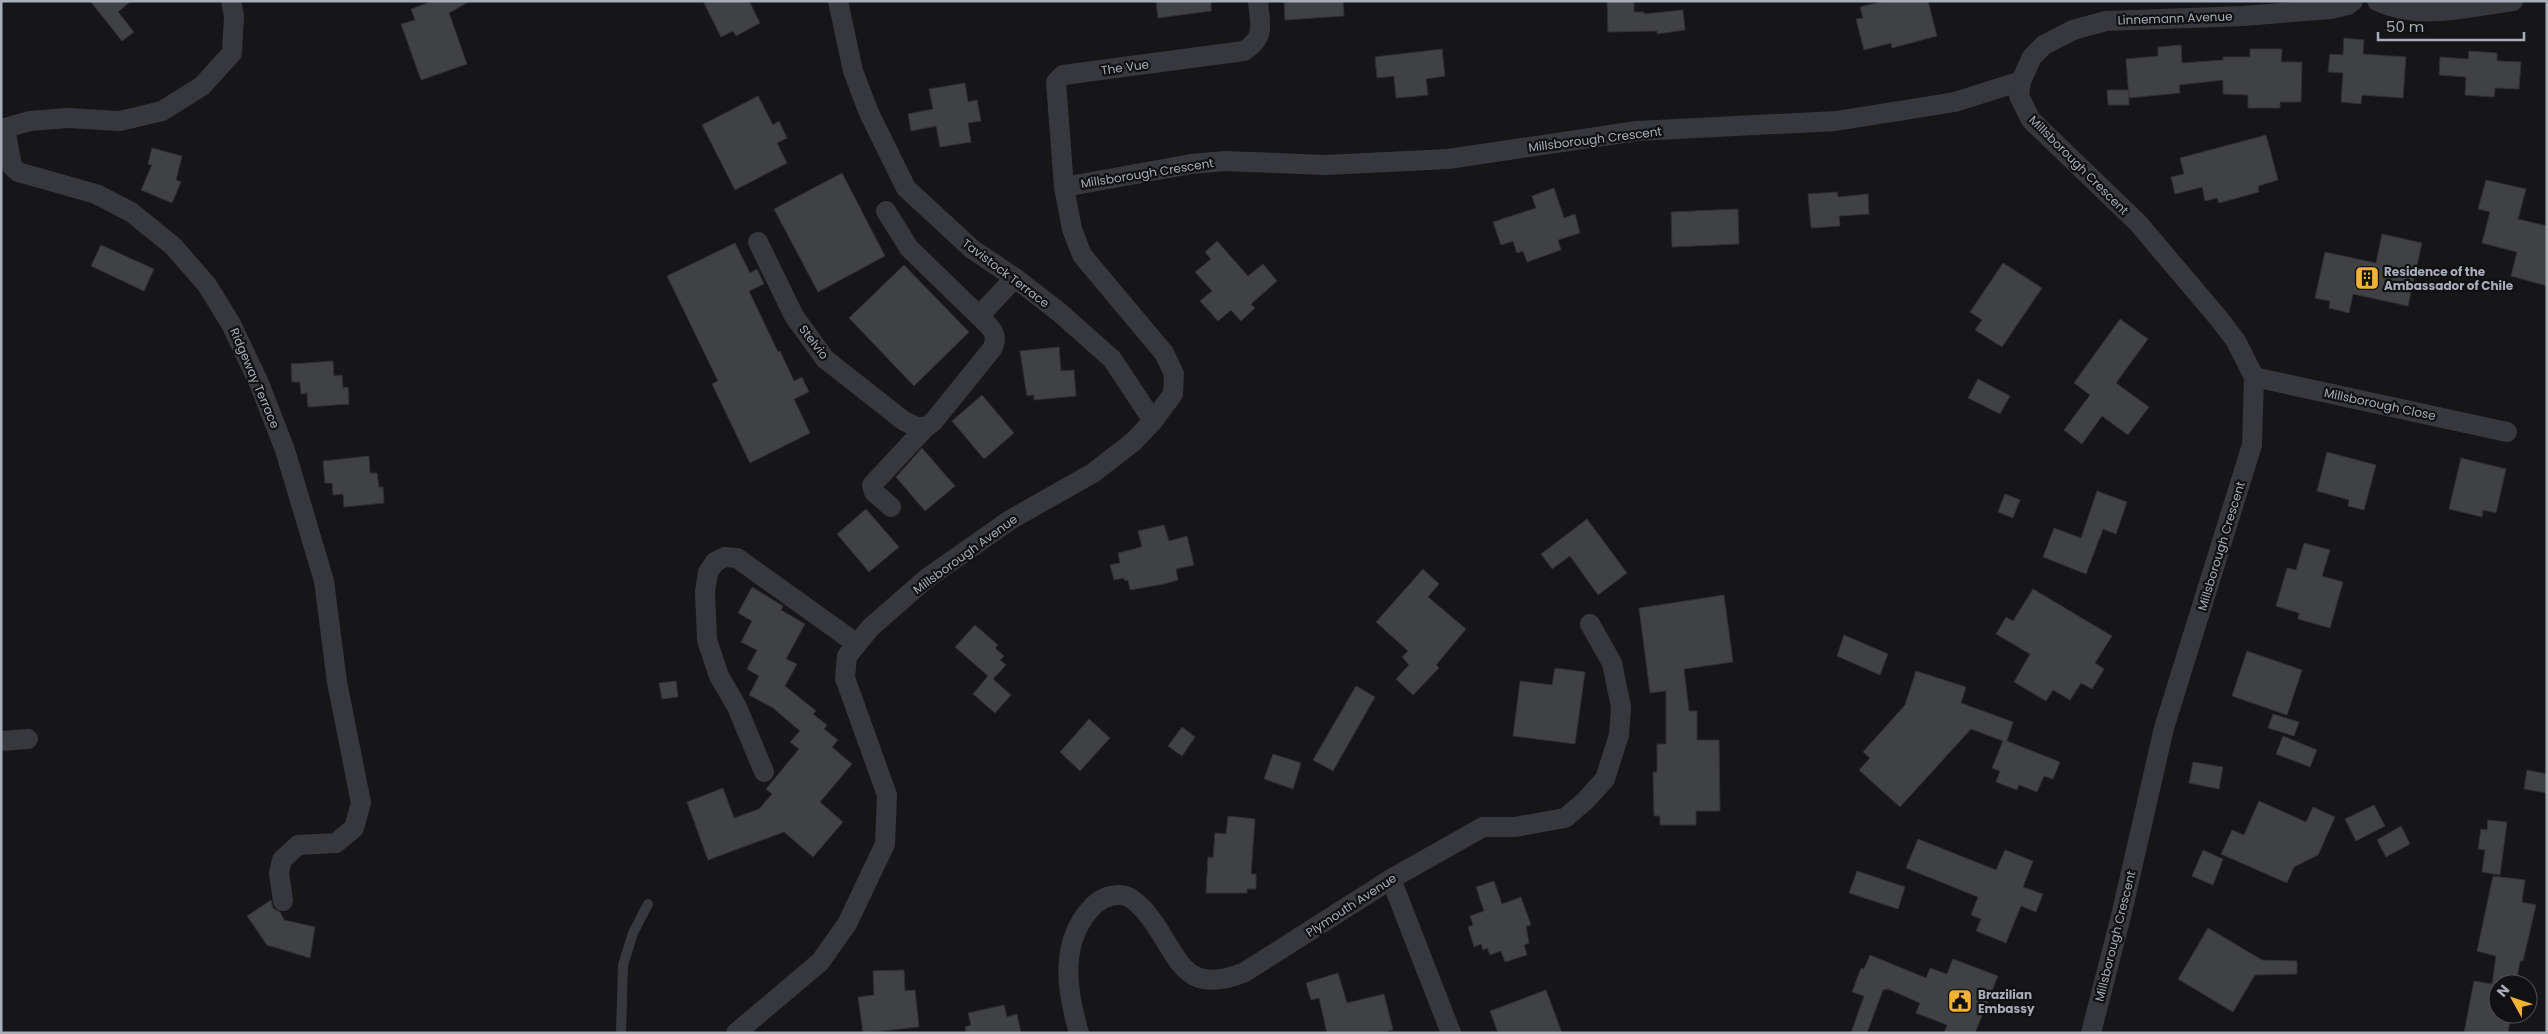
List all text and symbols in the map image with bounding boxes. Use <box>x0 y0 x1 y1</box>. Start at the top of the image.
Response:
street label: Linnemann Avenue <box>2117 7 2233 29</box>
scale bar <box>2378 10 2524 42</box>
text: 50 m <box>2386 16 2424 37</box>
street label: The Vue <box>1100 55 1150 79</box>
street label: Millsborough Crescent <box>2026 112 2132 218</box>
street label: Millsborough Crescent <box>1527 122 1663 156</box>
street label: Millsborough Crescent <box>1079 154 1215 192</box>
street label: Tavistock Terrace <box>959 235 1053 311</box>
place label: Residence of the Ambassador of Chile <box>2384 263 2514 294</box>
building icon: Residence of the Ambassador of Chile <box>2354 265 2380 291</box>
street label: Stelvio <box>795 321 833 363</box>
street label: Ridgeway Terrace <box>226 325 284 431</box>
street label: Millsborough Close <box>2323 384 2437 424</box>
street label: Millsborough Crescent <box>2193 479 2249 613</box>
street label: Millsborough Avenue <box>909 510 1021 598</box>
street label: Plymouth Avenue <box>1302 869 1400 941</box>
street label: Millsborough Crescent <box>2091 869 2139 1003</box>
north arrow <box>2488 974 2538 1024</box>
text: N <box>2492 980 2514 1001</box>
place label: Brazilian Embassy <box>1978 986 2035 1017</box>
public building icon: Brazilian Embassy <box>1947 988 1973 1014</box>

